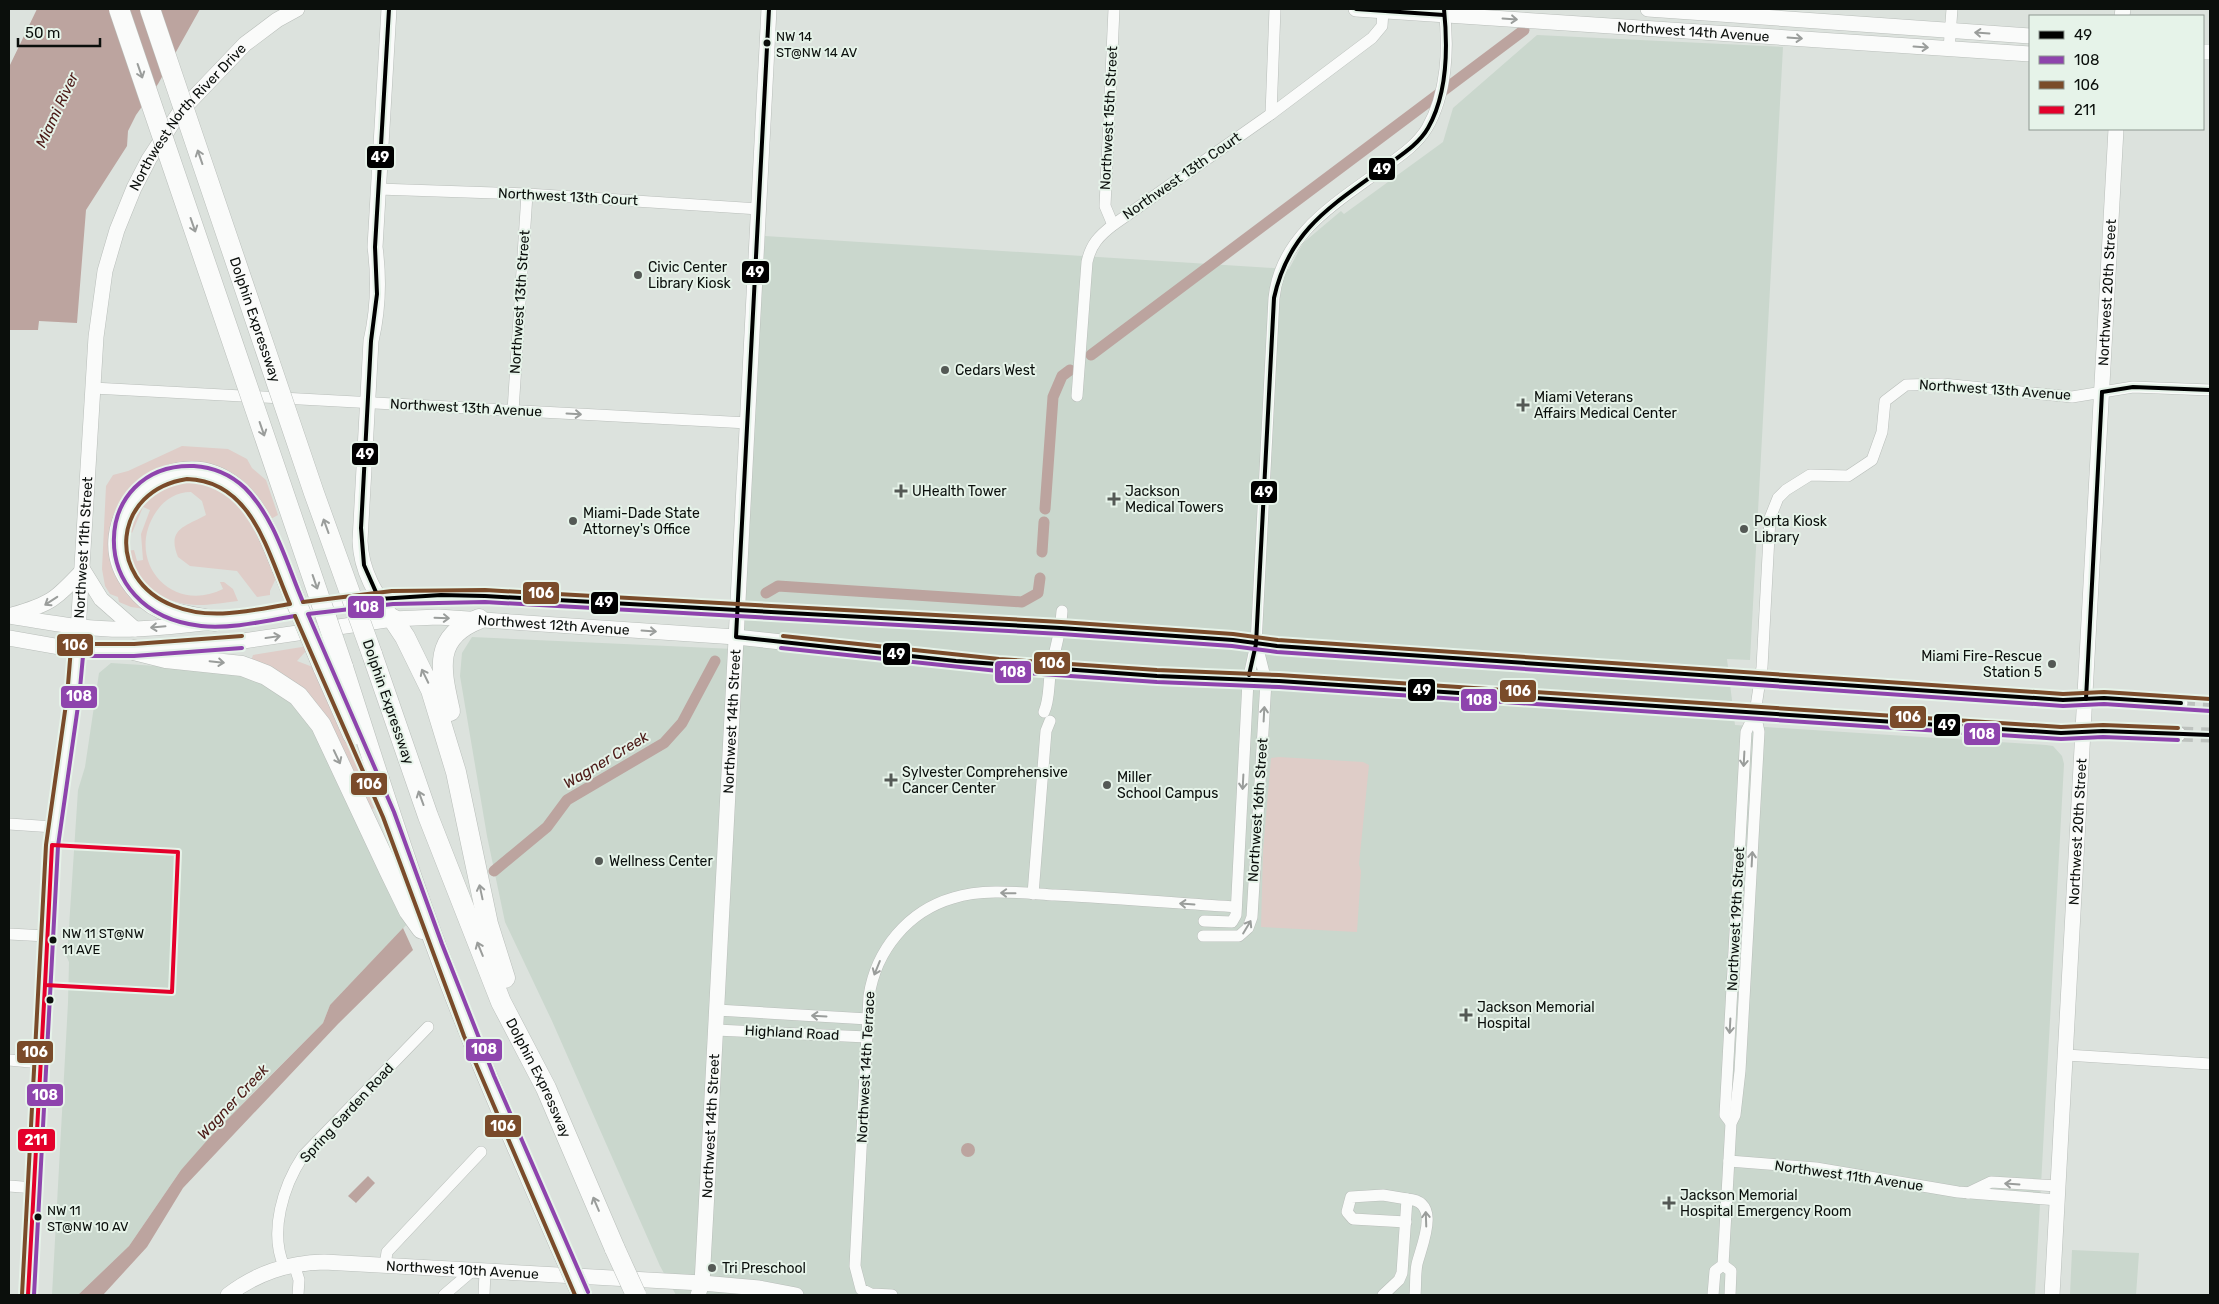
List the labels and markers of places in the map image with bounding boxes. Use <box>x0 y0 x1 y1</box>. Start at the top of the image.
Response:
place label: NW 14 ST@NW 14 AV <box>776 29 858 60</box>
marker: NW 14 ST@NW 14 AV <box>762 38 772 48</box>
place label: Civic Center Library Kiosk <box>648 259 732 292</box>
marker: Civic Center Library Kiosk <box>632 269 644 281</box>
place label: Cedars West <box>955 362 1036 379</box>
marker: Cedars West <box>939 364 951 376</box>
place label: Miami Veterans Affairs Medical Center <box>1534 389 1677 422</box>
marker: Miami Veterans Affairs Medical Center <box>1516 398 1530 412</box>
place label: UHealth Tower <box>912 483 1007 500</box>
place label: Jackson Medical Towers <box>1125 483 1224 516</box>
marker: UHealth Tower <box>894 484 908 498</box>
marker: Jackson Medical Towers <box>1107 492 1121 506</box>
place label: Miami-Dade State Attorney's Office <box>583 505 700 538</box>
place label: Porta Kiosk Library <box>1754 513 1828 546</box>
marker: Miami-Dade State Attorney's Office <box>567 515 579 527</box>
marker: Porta Kiosk Library <box>1738 523 1750 535</box>
place label: Miami Fire-Rescue Station 5 <box>1921 648 2042 681</box>
marker: Miami Fire-Rescue Station 5 <box>2046 658 2058 670</box>
place label: Sylvester Comprehensive Cancer Center <box>902 764 1068 797</box>
place label: Miller School Campus <box>1117 769 1218 802</box>
marker: Sylvester Comprehensive Cancer Center <box>884 773 898 787</box>
marker: Miller School Campus <box>1101 779 1113 791</box>
place label: Wellness Center <box>609 853 713 870</box>
marker: Wellness Center <box>593 855 605 867</box>
place label: NW 11 ST@NW 11 AVE <box>62 926 144 957</box>
marker: NW 11 ST@NW 11 AVE <box>48 935 58 945</box>
unlabelled marker <box>45 995 55 1005</box>
place label: Jackson Memorial Hospital <box>1477 999 1595 1032</box>
marker: Jackson Memorial Hospital <box>1459 1008 1473 1022</box>
place label: Jackson Memorial Hospital Emergency Room <box>1680 1187 1851 1220</box>
marker: Jackson Memorial Hospital Emergency Room <box>1662 1196 1676 1210</box>
place label: NW 11 ST@NW 10 AV <box>47 1203 129 1234</box>
marker: NW 11 ST@NW 10 AV <box>33 1212 43 1222</box>
place label: Tri Preschool <box>722 1260 806 1277</box>
marker: Tri Preschool <box>706 1262 718 1274</box>

